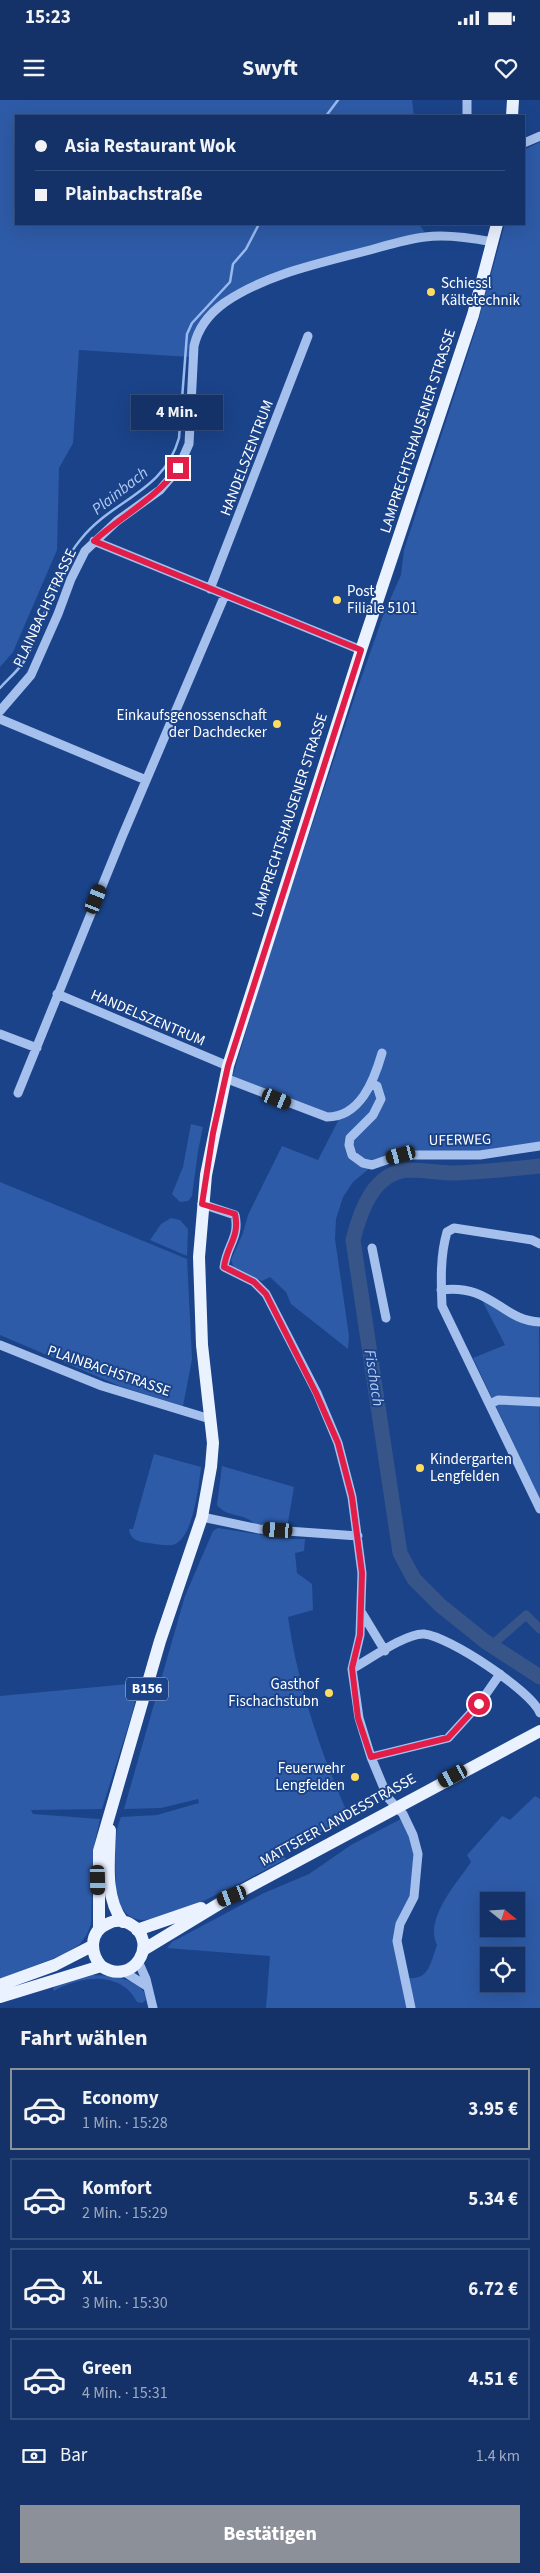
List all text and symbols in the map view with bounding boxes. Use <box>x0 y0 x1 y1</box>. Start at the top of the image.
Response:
text: 15:23 <box>25 4 71 31</box>
text: Swyft <box>242 52 298 84</box>
icon: menu <box>20 54 48 82</box>
icon: heart <box>492 54 520 82</box>
text: Asia Restaurant Wok <box>65 133 236 160</box>
text: Plainbachstraße <box>65 181 203 208</box>
place label: Schiessl Kältetechnik <box>441 273 520 311</box>
marker: Schiessl Kältetechnik <box>425 286 437 298</box>
street label: LAMPRECHTSHAUSENER STRASSE <box>375 326 461 536</box>
callout: 4 Min. <box>132 396 224 430</box>
street label: HANDELSZENTRUM <box>215 397 279 519</box>
text: 4 Min. <box>156 401 198 423</box>
route end <box>167 457 189 479</box>
water label: Plainbach <box>87 462 153 520</box>
street label: PLAINBACHSTRASSE <box>8 545 82 671</box>
place label: Post Filiale 5101 <box>347 581 417 619</box>
marker: Post Filiale 5101 <box>331 594 343 606</box>
place label: Einkaufsgenossenschaft der Dachdecker <box>117 705 268 743</box>
street label: LAMPRECHTSHAUSENER STRASSE <box>247 710 333 920</box>
marker: Einkaufsgenossenschaft der Dachdecker <box>271 718 283 730</box>
car <box>83 882 108 916</box>
street label: HANDELSZENTRUM <box>87 984 209 1052</box>
car <box>260 1086 293 1112</box>
street label: UFERWEG <box>429 1129 491 1151</box>
car <box>384 1144 417 1166</box>
street label: PLAINBACHSTRASSE <box>45 1340 173 1402</box>
water label: Fischach <box>359 1348 389 1408</box>
place label: Kindergarten Lengfelden <box>430 1449 512 1487</box>
marker: Kindergarten Lengfelden <box>414 1462 426 1474</box>
car <box>262 1521 293 1539</box>
place label: Gasthof Fischachstubn <box>228 1674 320 1712</box>
road number: B156 <box>126 1678 168 1700</box>
marker: Gasthof Fischachstubn <box>323 1687 335 1699</box>
route start <box>468 1693 490 1715</box>
place label: Feuerwehr Lengfelden <box>275 1758 346 1796</box>
car <box>436 1762 469 1790</box>
street label: MATTSEER LANDESSTRASSE <box>256 1768 420 1872</box>
marker: Feuerwehr Lengfelden <box>349 1771 361 1783</box>
car <box>90 1865 105 1895</box>
car <box>215 1884 248 1908</box>
north arrow <box>480 1892 525 1938</box>
map controls <box>480 1892 525 1992</box>
button: locate <box>480 1947 525 1992</box>
text: Fahrt wählen <box>20 2022 148 2054</box>
text: Economy <box>82 2085 159 2112</box>
icon: car <box>22 2087 67 2132</box>
text: 3.95 € <box>468 2096 518 2123</box>
text: 1 Min. · 15:28 <box>82 2112 168 2134</box>
text: Komfort <box>82 2175 152 2202</box>
icon: car <box>22 2177 67 2222</box>
text: 5.34 € <box>468 2186 518 2213</box>
text: 2 Min. · 15:29 <box>82 2202 168 2224</box>
text: XL <box>82 2265 103 2292</box>
icon: car <box>22 2267 67 2312</box>
text: 6.72 € <box>468 2276 518 2303</box>
text: 3 Min. · 15:30 <box>82 2292 168 2314</box>
text: Green <box>82 2355 132 2382</box>
icon: car <box>22 2357 67 2402</box>
text: 4.51 € <box>468 2366 518 2393</box>
text: 4 Min. · 15:31 <box>82 2382 168 2404</box>
icon: cash <box>20 2442 48 2470</box>
text: Bar <box>60 2442 87 2469</box>
text: 1.4 km <box>476 2445 520 2467</box>
button: Bestätigen <box>20 2505 520 2563</box>

